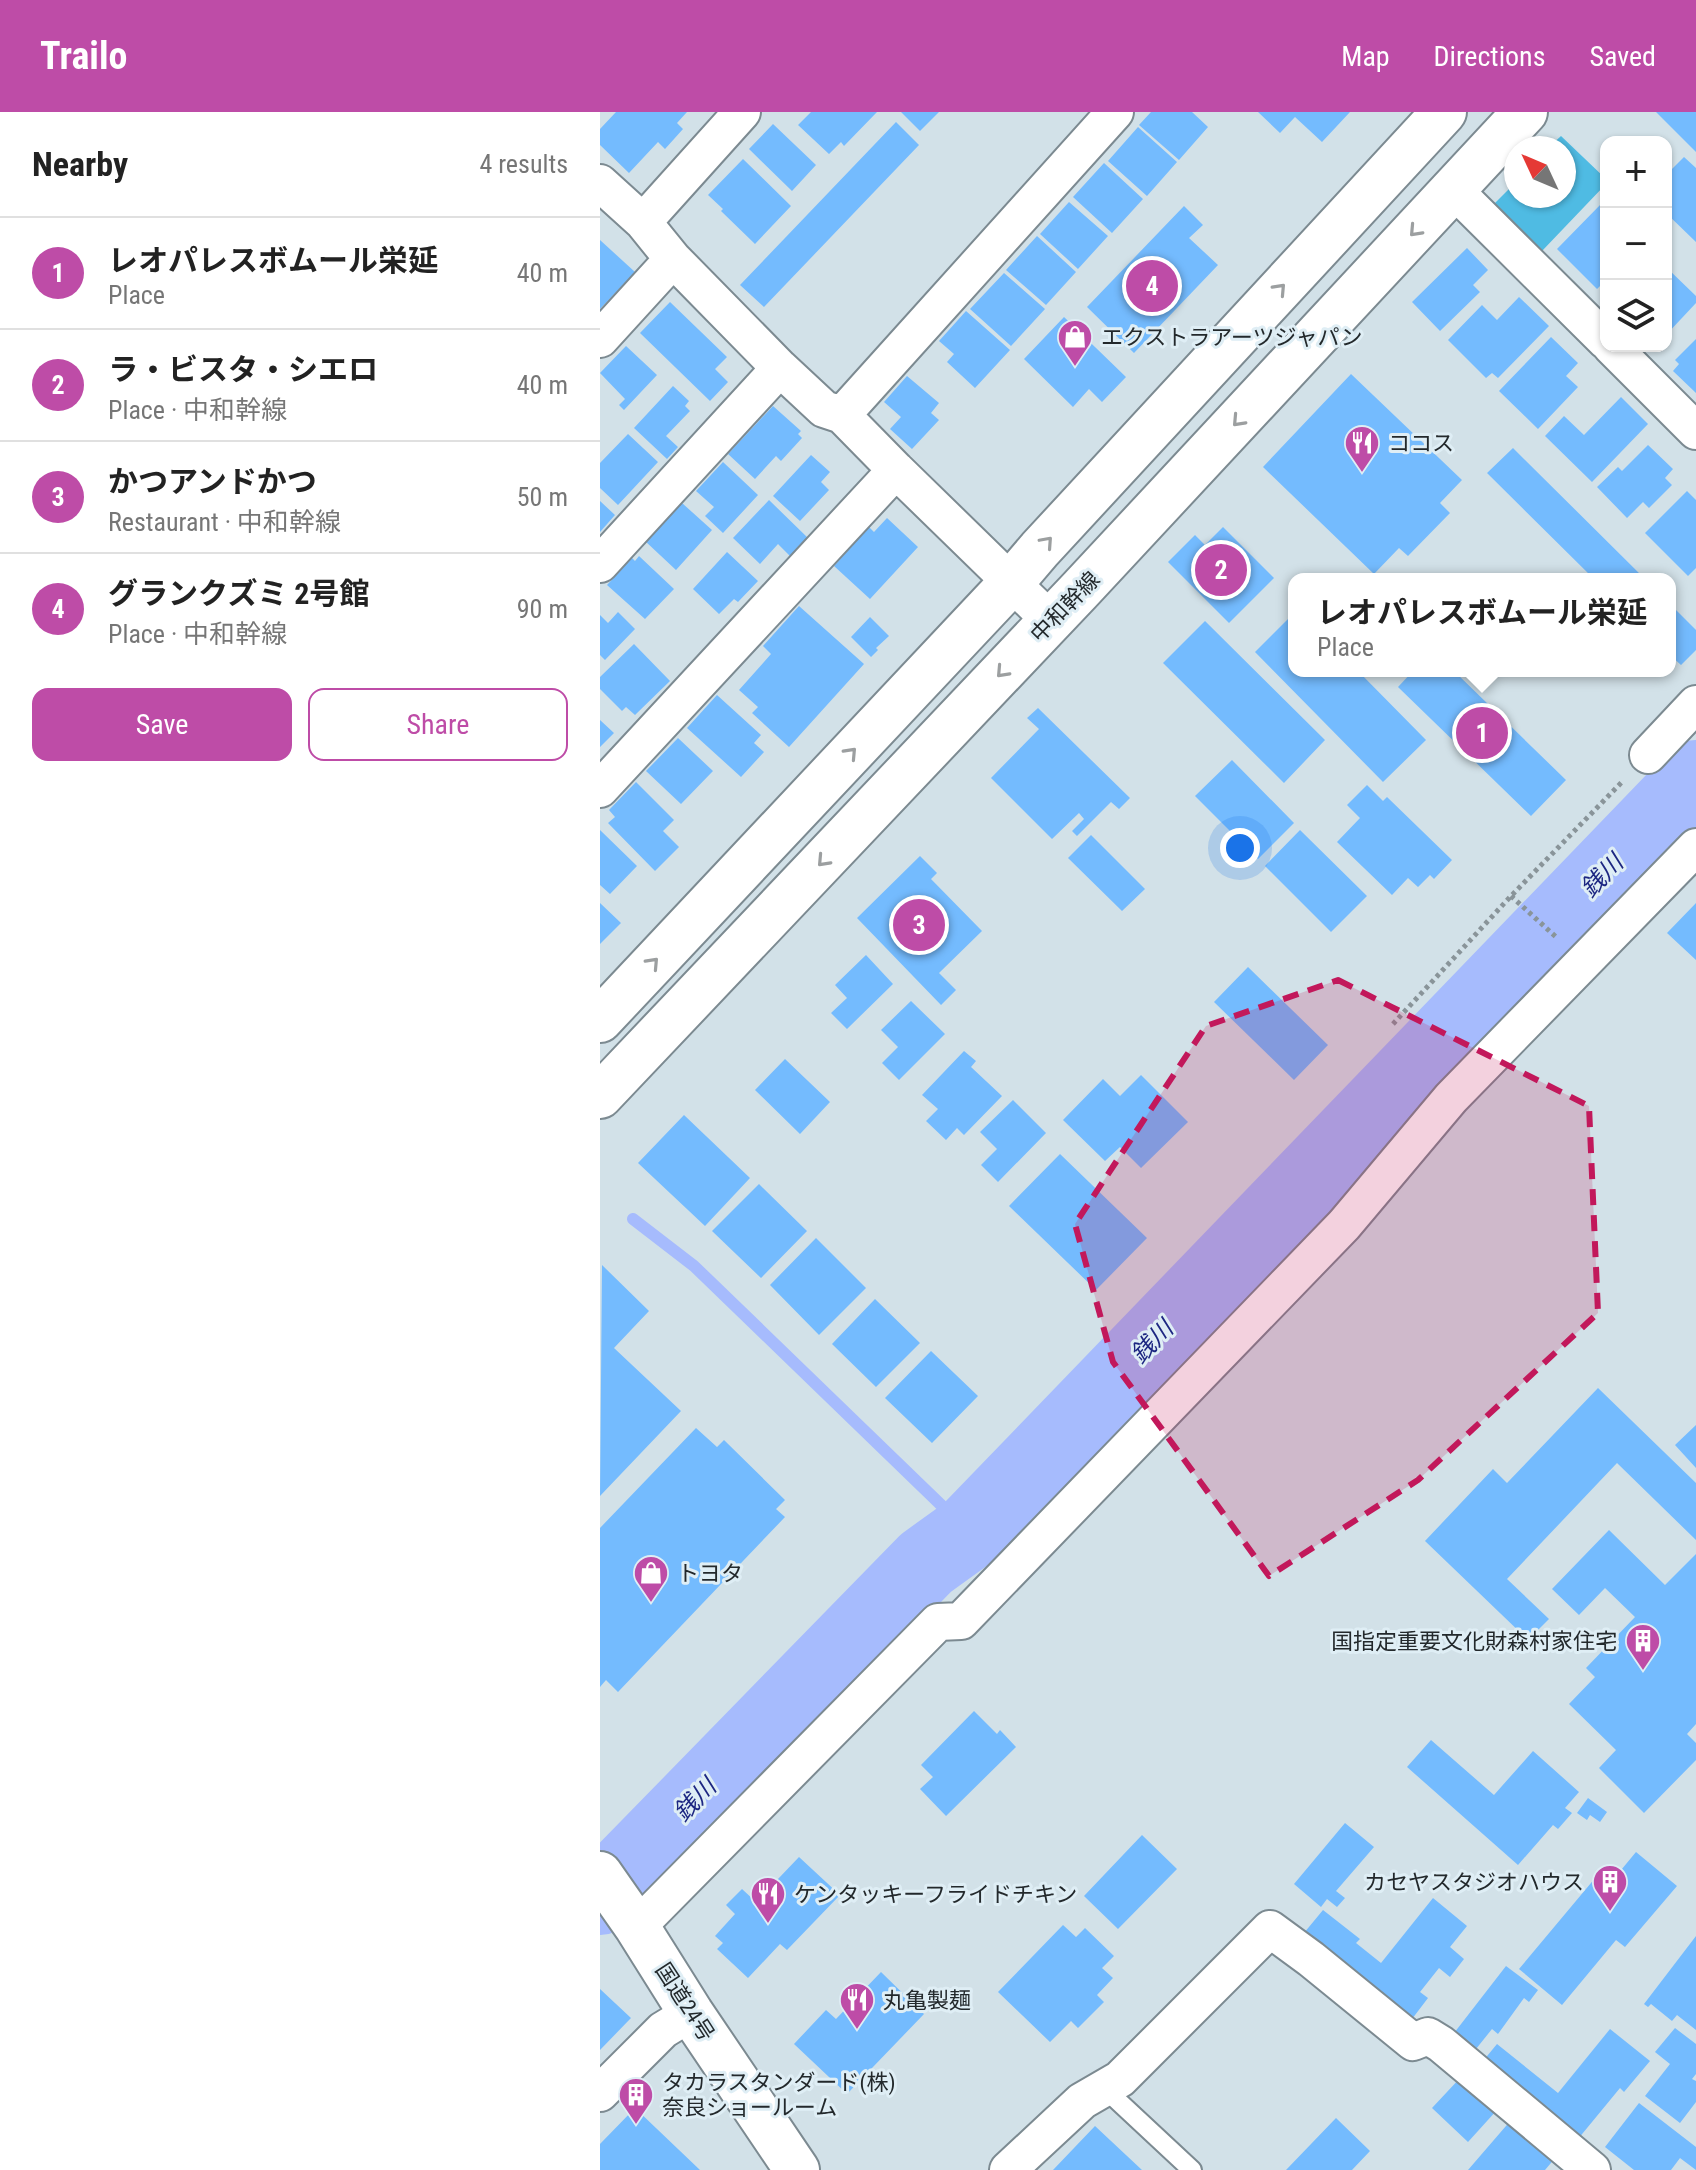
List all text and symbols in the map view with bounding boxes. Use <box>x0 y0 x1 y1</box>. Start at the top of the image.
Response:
text: Trailo <box>40 34 127 78</box>
text: Map <box>1341 40 1390 73</box>
text: Directions <box>1434 40 1545 73</box>
text: Saved <box>1589 40 1656 73</box>
north arrow <box>1504 136 1576 208</box>
map controls <box>1600 136 1672 352</box>
button: + <box>1600 136 1672 208</box>
text: Nearby <box>32 144 128 184</box>
text: 4 results <box>479 149 568 179</box>
button: − <box>1600 208 1672 280</box>
one-way arrow <box>1409 222 1424 236</box>
text: レオパレスボムール栄延 <box>108 243 438 278</box>
pin: 4 <box>1126 256 1178 316</box>
text: 1 <box>51 258 65 288</box>
text: 40 m <box>517 258 568 288</box>
text: Place <box>108 280 165 310</box>
button: layers <box>1600 280 1672 352</box>
one-way arrow <box>1271 284 1285 299</box>
shop icon: エクストラアーツジャパン <box>1056 318 1094 368</box>
place label: エクストラアーツジャパン <box>1101 325 1363 350</box>
text: ラ・ビスタ・シエロ <box>108 352 378 387</box>
text: 2 <box>51 370 65 400</box>
text: 40 m <box>517 370 568 400</box>
text: Place · 中和幹線 <box>108 395 287 425</box>
one-way arrow <box>1233 412 1247 427</box>
restaurant icon: ココス <box>1343 424 1381 474</box>
place label: ココス <box>1388 431 1454 456</box>
text: かつアンドかつ <box>108 464 317 499</box>
text: 3 <box>51 482 65 512</box>
text: 50 m <box>517 482 568 512</box>
text: Restaurant · 中和幹線 <box>108 507 341 537</box>
one-way arrow <box>1037 537 1052 551</box>
pin: 2 <box>1195 540 1247 600</box>
street label: 中和幹線 <box>1025 567 1105 647</box>
popup <box>1288 573 1676 677</box>
text: グランクズミ 2号館 <box>108 576 369 611</box>
text: 4 <box>51 594 65 624</box>
text: 90 m <box>517 594 568 624</box>
text: レオパレスボムール栄延 <box>1317 595 1647 630</box>
text: Place · 中和幹線 <box>108 619 287 649</box>
text: Place <box>1317 632 1374 662</box>
one-way arrow <box>997 663 1012 677</box>
button: Save <box>32 688 292 761</box>
button: Share <box>308 688 568 761</box>
pin: 1 <box>1456 703 1508 763</box>
one-way arrow <box>841 748 856 762</box>
your location <box>1220 828 1260 868</box>
water label: 銭川 <box>1575 847 1631 903</box>
one-way arrow <box>818 852 833 866</box>
pin: 3 <box>893 895 945 955</box>
one-way arrow <box>644 958 659 972</box>
water label: 銭川 <box>1125 1313 1181 1369</box>
shop icon: トヨタ <box>632 1554 670 1604</box>
place label: トヨタ <box>677 1561 743 1586</box>
building icon: 国指定重要文化財森村家住宅 <box>1624 1622 1662 1672</box>
place label: 国指定重要文化財森村家住宅 <box>1331 1629 1617 1654</box>
water label: 銭川 <box>668 1771 724 1827</box>
building icon: カセヤスタジオハウス <box>1591 1863 1629 1913</box>
place label: カセヤスタジオハウス <box>1364 1870 1584 1895</box>
restaurant icon: ケンタッキーフライドチキン <box>749 1875 787 1925</box>
place label: ケンタッキーフライドチキン <box>794 1882 1077 1907</box>
street label: 国道24号 <box>651 1958 719 2046</box>
restaurant icon: 丸亀製麺 <box>838 1981 876 2031</box>
place label: 丸亀製麺 <box>883 1988 971 2013</box>
place label: タカラスタンダード(株) 奈良ショールーム <box>662 2070 895 2120</box>
building icon: タカラスタンダード(株) 奈良ショールーム <box>617 2076 655 2126</box>

